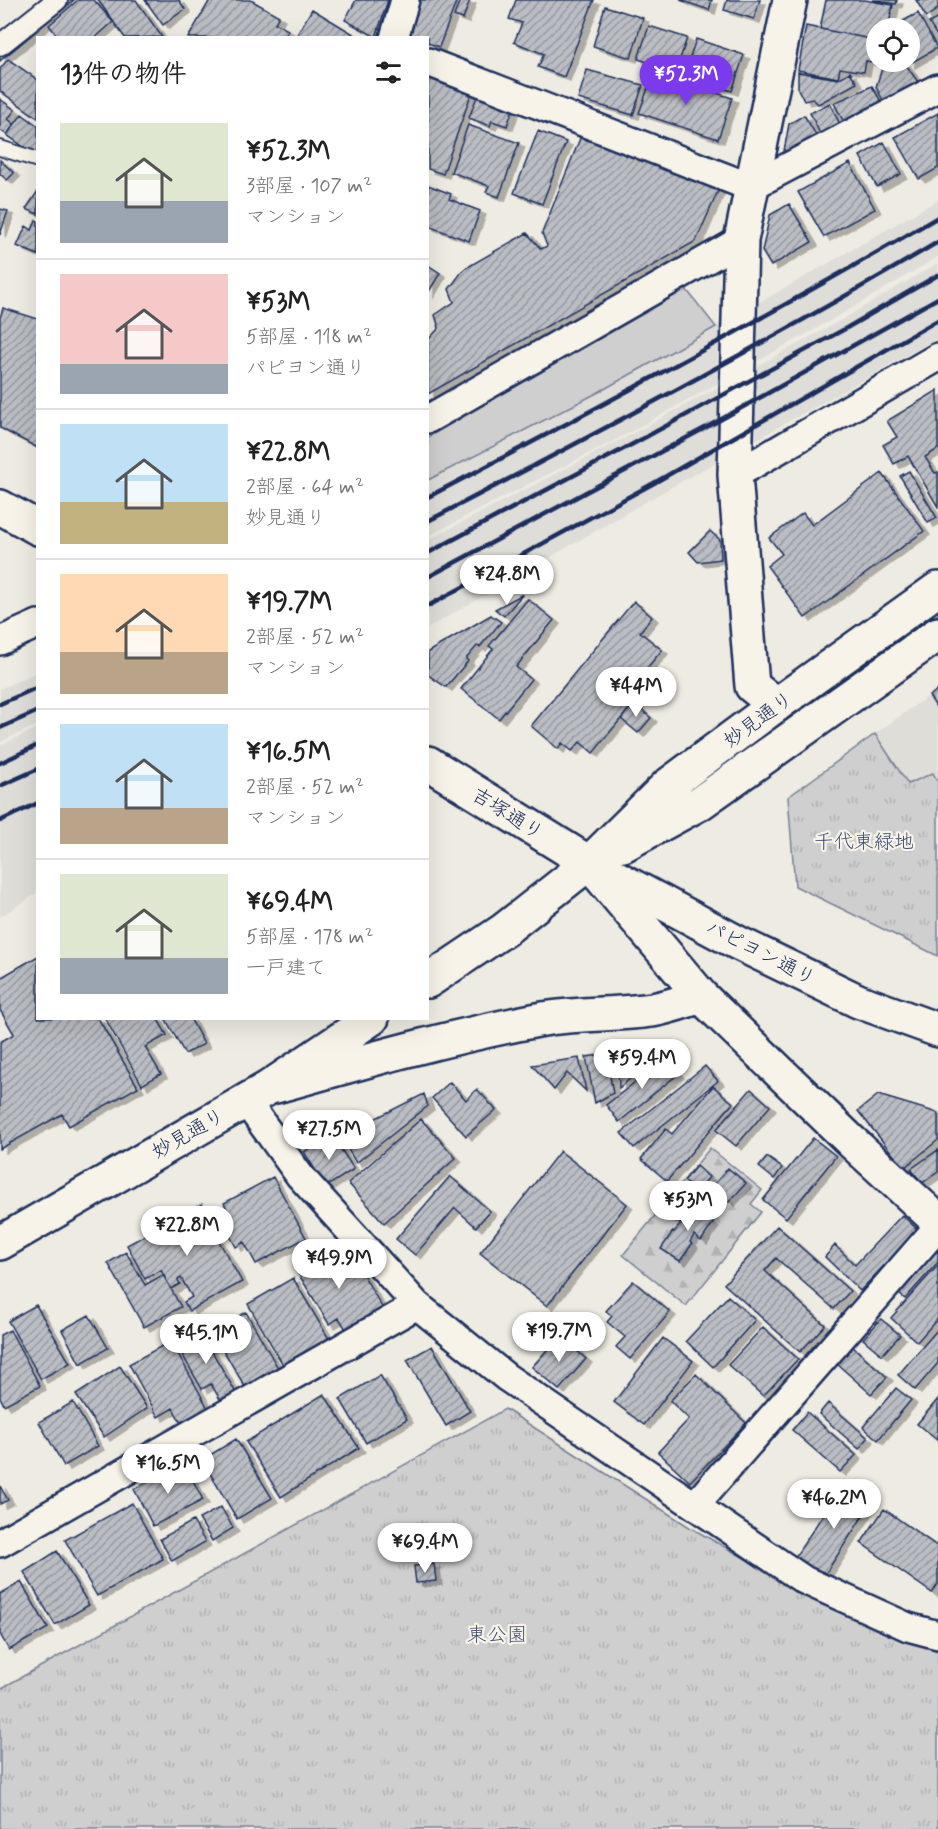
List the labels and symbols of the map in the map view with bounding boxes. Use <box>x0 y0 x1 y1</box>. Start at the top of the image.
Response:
pin: ¥52.3M <box>637 55 735 106</box>
pin: ¥24.8M <box>458 555 556 606</box>
pin: ¥44M <box>600 667 672 718</box>
street label: 妙見通り <box>719 686 799 755</box>
street label: 吉塚通り <box>466 782 548 847</box>
park label: 千代東緑地 <box>814 829 914 856</box>
street label: パピヨン通り <box>701 914 820 993</box>
pin: ¥59.4M <box>593 1039 691 1090</box>
street label: 妙見通り <box>147 1103 230 1166</box>
pin: ¥27.5M <box>280 1110 378 1161</box>
pin: ¥53M <box>652 1181 724 1232</box>
pin: ¥22.8M <box>138 1206 236 1257</box>
pin: ¥49.9M <box>290 1239 388 1290</box>
pin: ¥19.7M <box>510 1312 608 1363</box>
pin: ¥45.1M <box>157 1314 255 1365</box>
pin: ¥16.5M <box>119 1444 217 1495</box>
pin: ¥46.2M <box>785 1479 883 1530</box>
pin: ¥69.4M <box>376 1523 474 1574</box>
park label: 東公園 <box>467 1622 527 1649</box>

